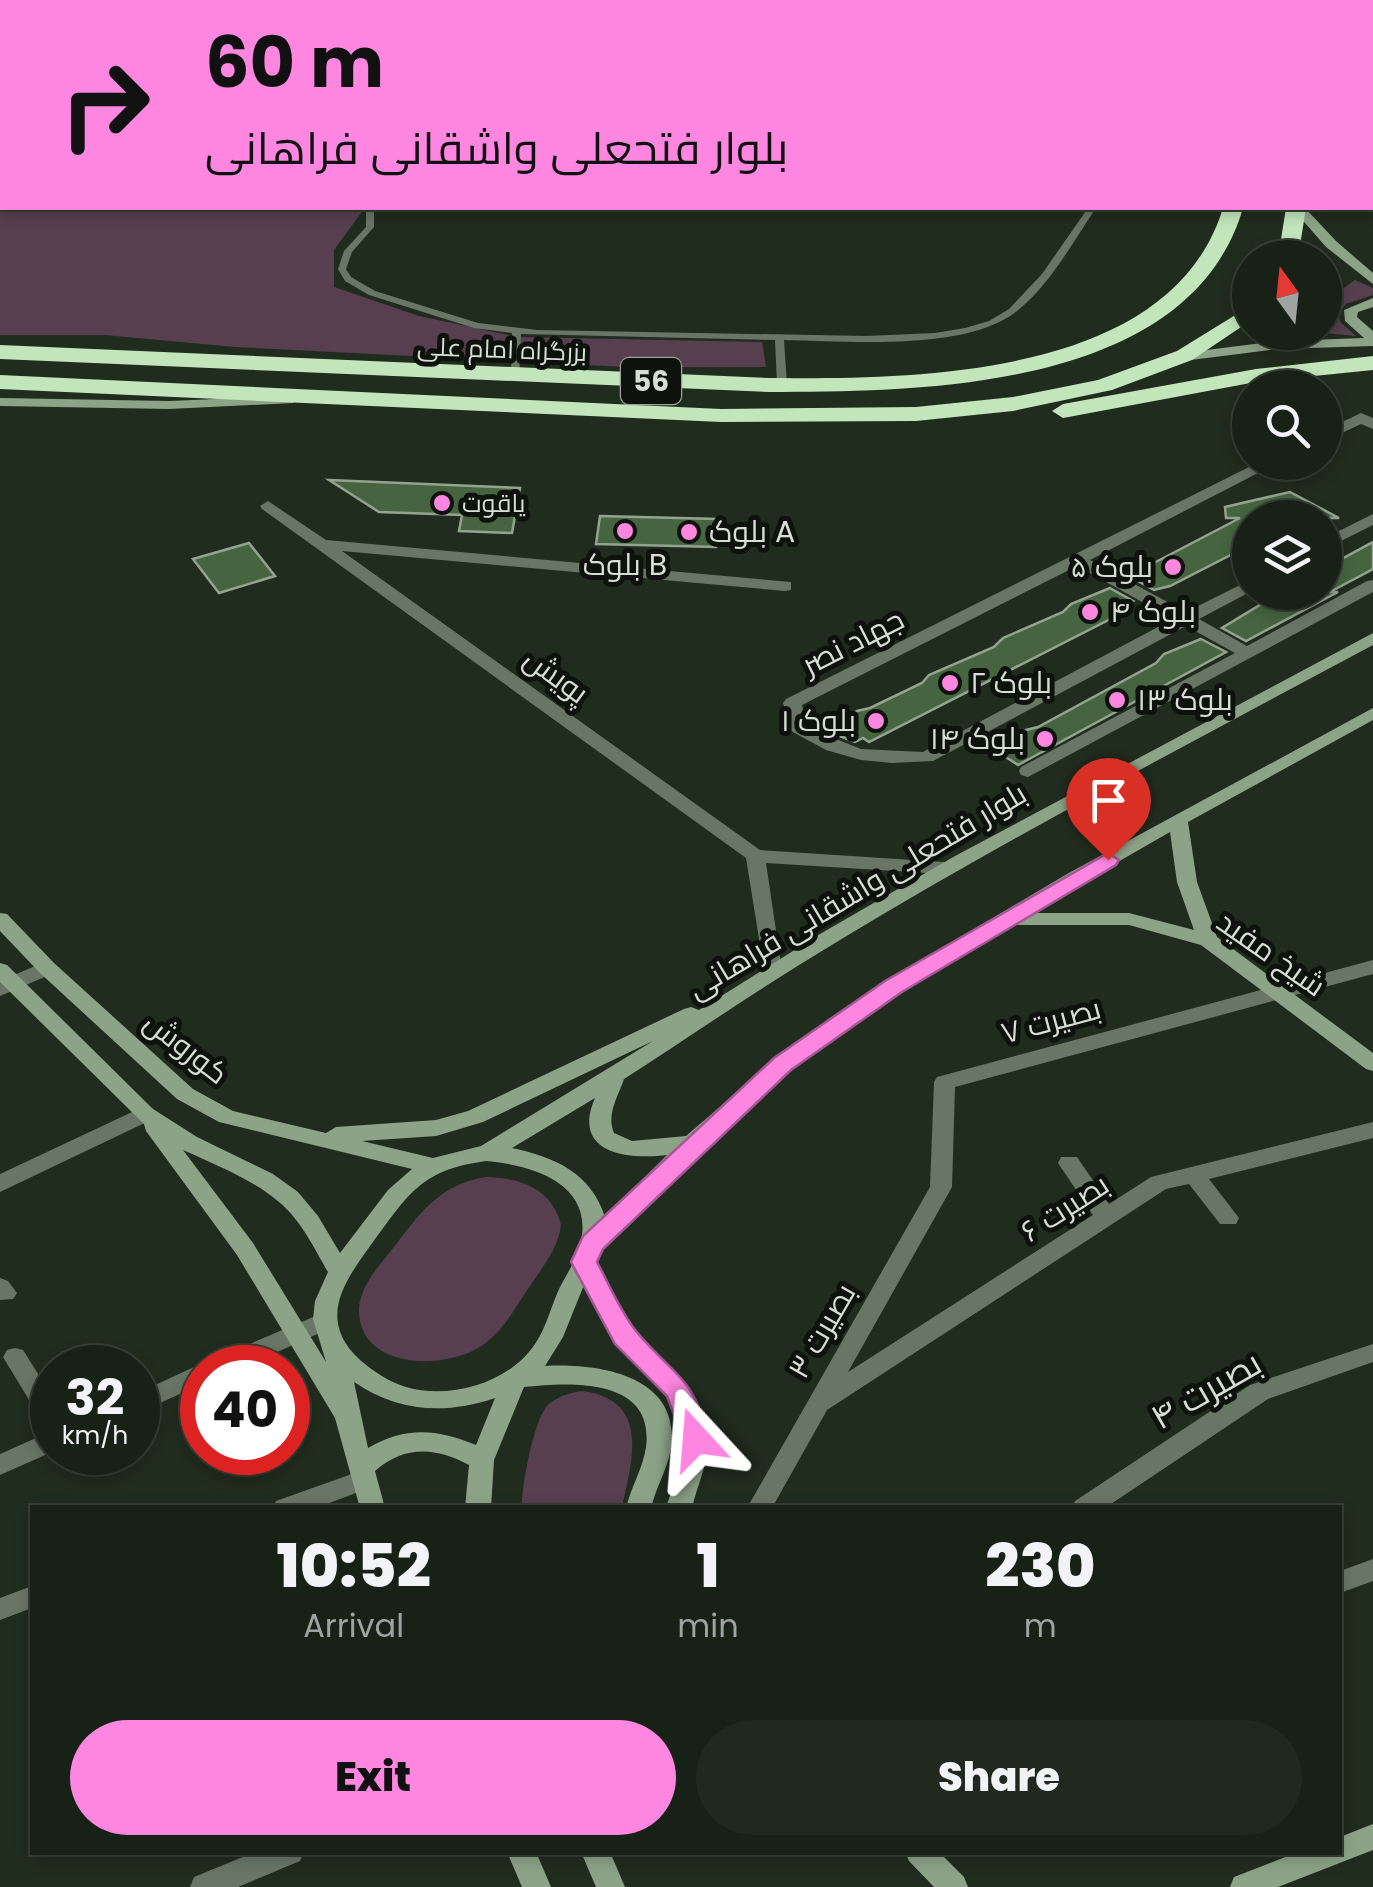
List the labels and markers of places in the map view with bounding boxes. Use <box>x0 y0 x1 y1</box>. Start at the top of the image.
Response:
place label: یاقوت <box>462 486 526 521</box>
marker: یاقوت <box>431 492 453 514</box>
place label: بلوک A <box>709 510 795 553</box>
marker: بلوک B <box>614 520 636 542</box>
marker: بلوک A <box>678 521 700 543</box>
place label: بلوک B <box>583 543 667 586</box>
place label: بلوک ۵ <box>1071 545 1153 588</box>
marker: بلوک ۵ <box>1162 556 1184 578</box>
place label: بلوک ۴ <box>1110 590 1196 633</box>
marker: بلوک ۴ <box>1079 601 1101 623</box>
place label: بلوک ۲ <box>970 661 1052 704</box>
marker: بلوک ۲ <box>939 672 961 694</box>
place label: بلوک ۱۳ <box>1137 678 1233 721</box>
marker: بلوک ۱۳ <box>1106 689 1128 711</box>
place label: بلوک ۱ <box>781 699 856 742</box>
marker: بلوک ۱ <box>865 710 887 732</box>
place label: بلوک ۱۴ <box>930 717 1025 760</box>
marker: بلوک ۱۴ <box>1034 728 1056 750</box>
pin <box>1066 758 1151 861</box>

